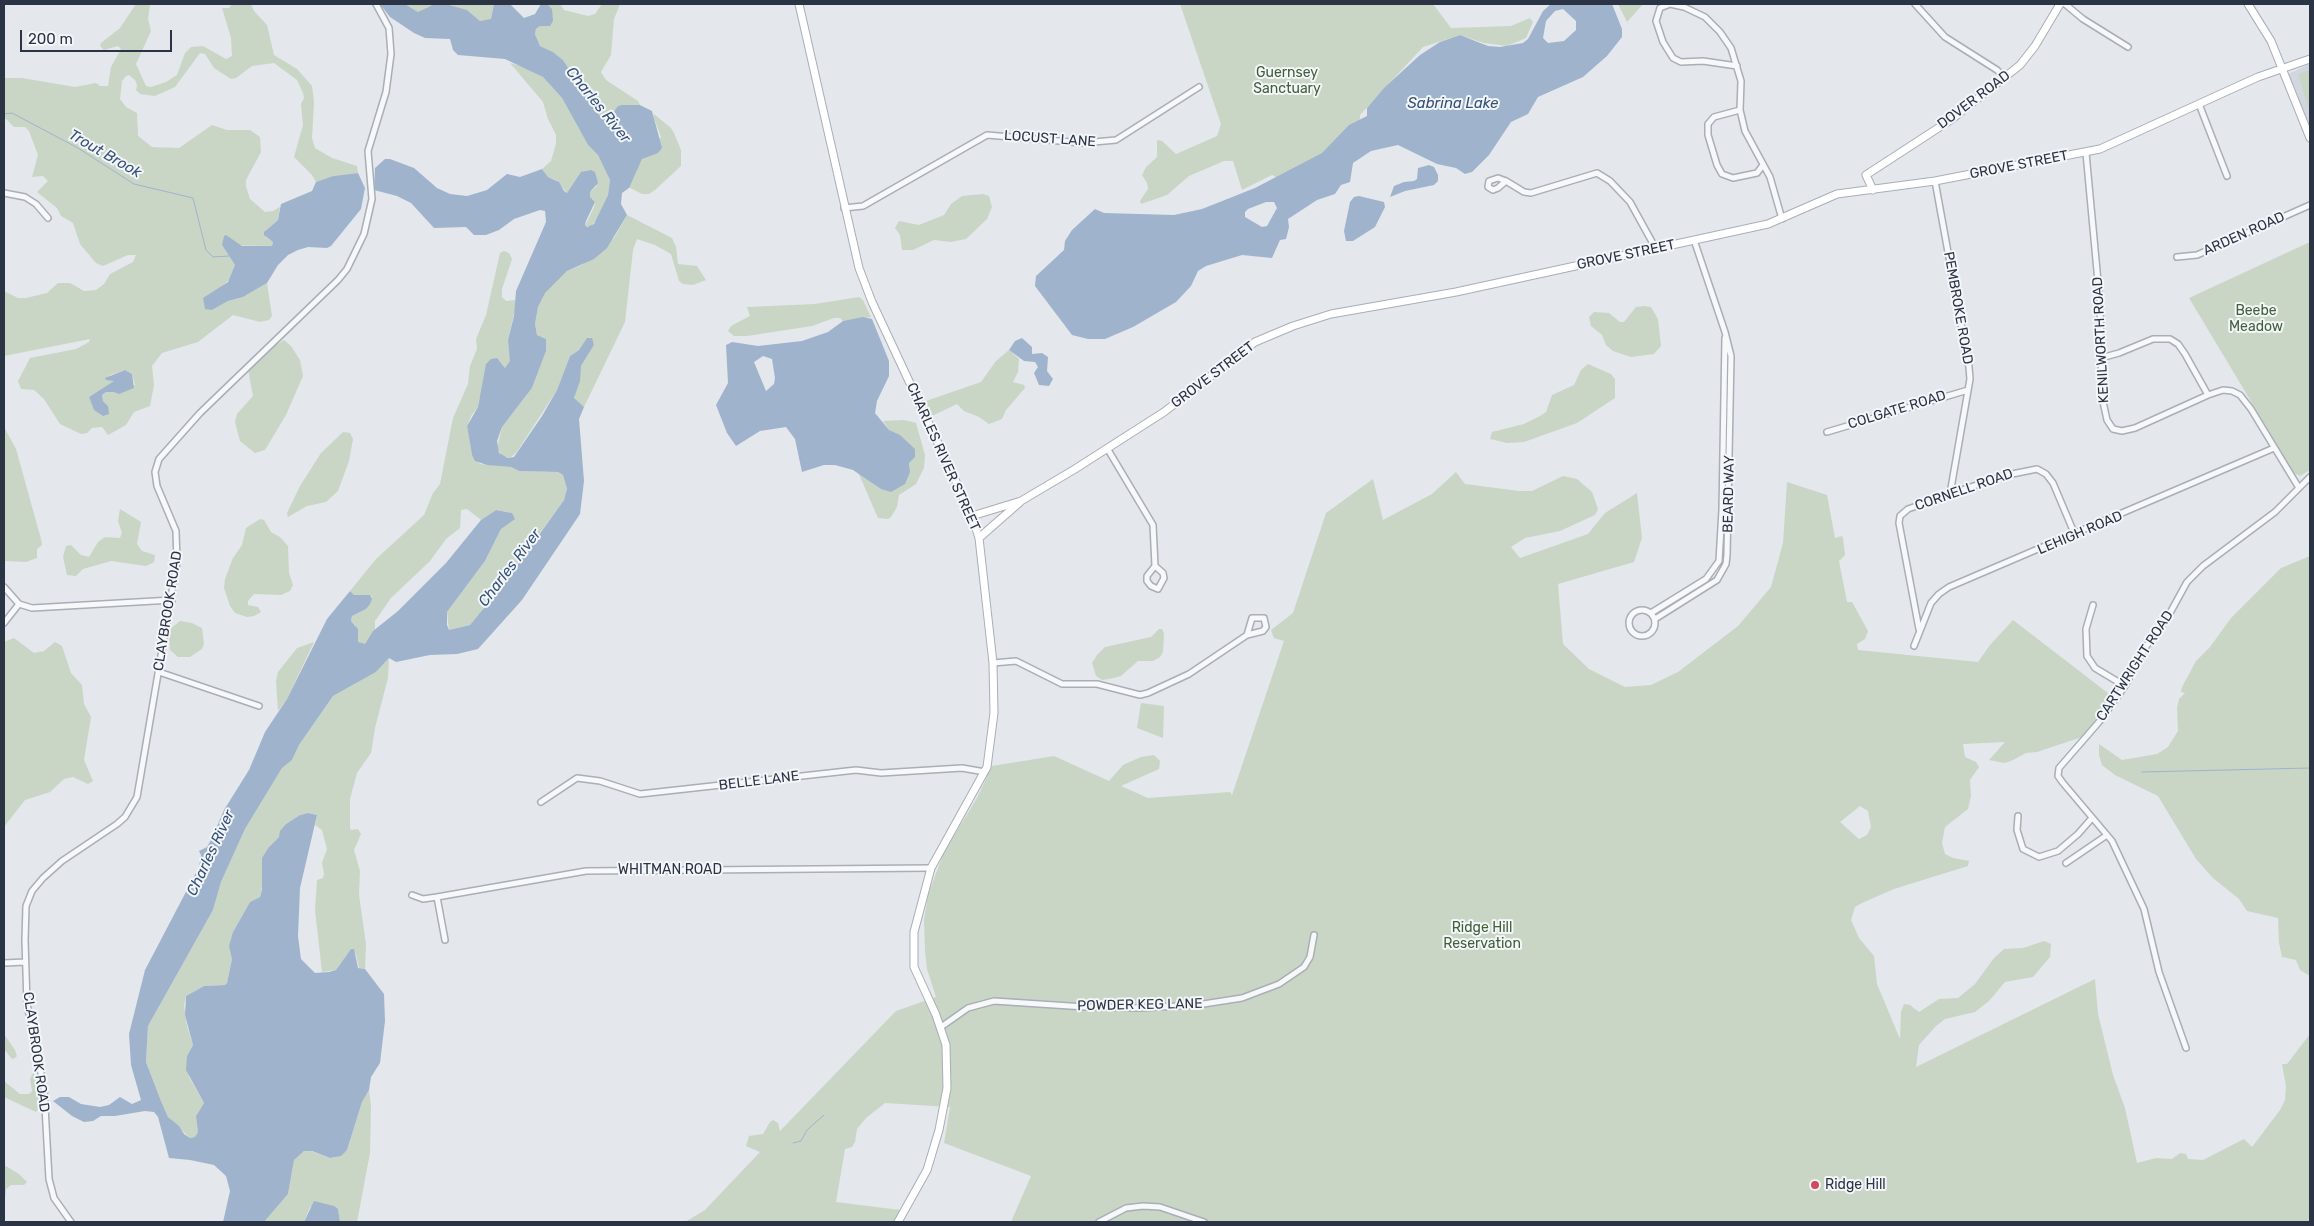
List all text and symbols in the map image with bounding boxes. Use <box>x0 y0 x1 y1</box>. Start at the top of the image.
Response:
scale bar <box>22 20 175 52</box>
text: 200 m <box>28 30 73 48</box>
water label: Charles River <box>562 63 634 147</box>
park label: Guernsey Sanctuary <box>1253 65 1321 98</box>
street label: DOVER ROAD <box>1934 67 2014 133</box>
water label: Sabrina Lake <box>1408 95 1498 113</box>
water label: Trout Brook <box>65 126 145 182</box>
street label: LOCUST LANE <box>1004 127 1096 151</box>
street label: GROVE STREET <box>1968 147 2070 183</box>
street label: ARDEN ROAD <box>2201 209 2287 259</box>
street label: GROVE STREET <box>1575 236 1677 274</box>
street label: PEMBROKE ROAD <box>1940 250 1976 366</box>
street label: KENILWORTH ROAD <box>2089 276 2113 404</box>
park label: Beebe Meadow <box>2229 303 2283 336</box>
street label: GROVE STREET <box>1168 338 1258 412</box>
street label: CHARLES RIVER STREET <box>903 380 983 534</box>
street label: COLGATE ROAD <box>1846 387 1948 433</box>
street label: BEARD WAY <box>1720 455 1738 533</box>
street label: CORNELL ROAD <box>1913 465 2015 515</box>
street label: LEHIGH ROAD <box>2035 508 2125 558</box>
water label: Charles River <box>475 526 545 610</box>
street label: CLAYBROOK ROAD <box>150 550 186 672</box>
street label: CARTWRIGHT ROAD <box>2093 608 2177 724</box>
street label: BELLE LANE <box>718 768 800 794</box>
water label: Charles River <box>183 807 239 899</box>
street label: WHITMAN ROAD <box>618 862 722 878</box>
park label: Ridge Hill Reservation <box>1443 920 1521 952</box>
street label: CLAYBROOK ROAD <box>19 991 53 1113</box>
street label: POWDER KEG LANE <box>1077 996 1203 1014</box>
place label: Ridge Hill <box>1825 1177 1886 1193</box>
marker: Ridge Hill <box>1809 1179 1821 1191</box>

